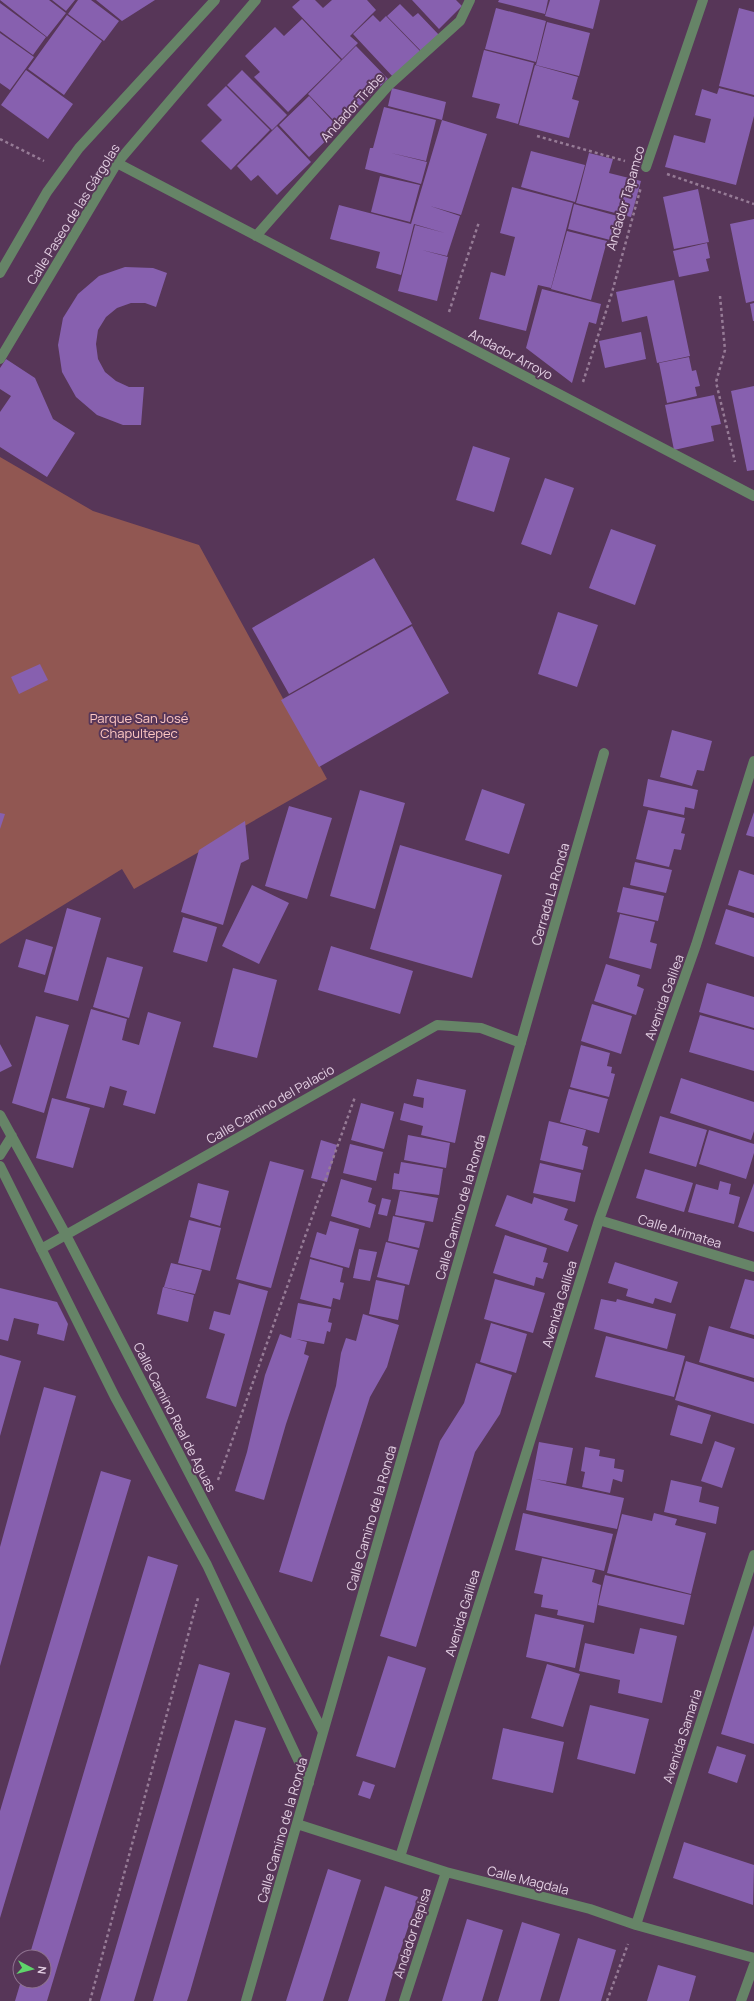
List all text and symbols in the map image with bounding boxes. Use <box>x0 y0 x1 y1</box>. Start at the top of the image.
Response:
street label: Andador Trabe <box>316 68 388 146</box>
street label: Calle Paseo de las Gárgolas <box>22 140 124 288</box>
street label: Andador Tapamco <box>601 143 649 252</box>
street label: Andador Arroyo <box>466 324 556 384</box>
park label: Parque San José Chapultepec <box>90 709 189 742</box>
street label: Cerrada La Ronda <box>527 841 573 947</box>
street label: Avenida Galilea <box>640 952 688 1042</box>
street label: Calle Camino del Palacio <box>203 1060 338 1148</box>
street label: Calle Camino de la Ronda <box>431 1132 489 1282</box>
street label: Calle Arimatea <box>636 1210 724 1252</box>
street label: Avenida Galilea <box>537 1258 581 1350</box>
street label: Calle Camino Real de Aguas <box>129 1339 221 1495</box>
street label: Calle Camino de la Ronda <box>342 1443 400 1593</box>
street label: Avenida Galilea <box>440 1567 484 1659</box>
street label: Avenida Samaria <box>658 1687 706 1785</box>
street label: Calle Camino de la Ronda <box>253 1755 311 1905</box>
street label: Calle Magdala <box>485 1861 571 1899</box>
street label: Andador Repisa <box>389 1886 435 1980</box>
north arrow <box>12 1949 52 1989</box>
text: N <box>34 1965 50 1975</box>

